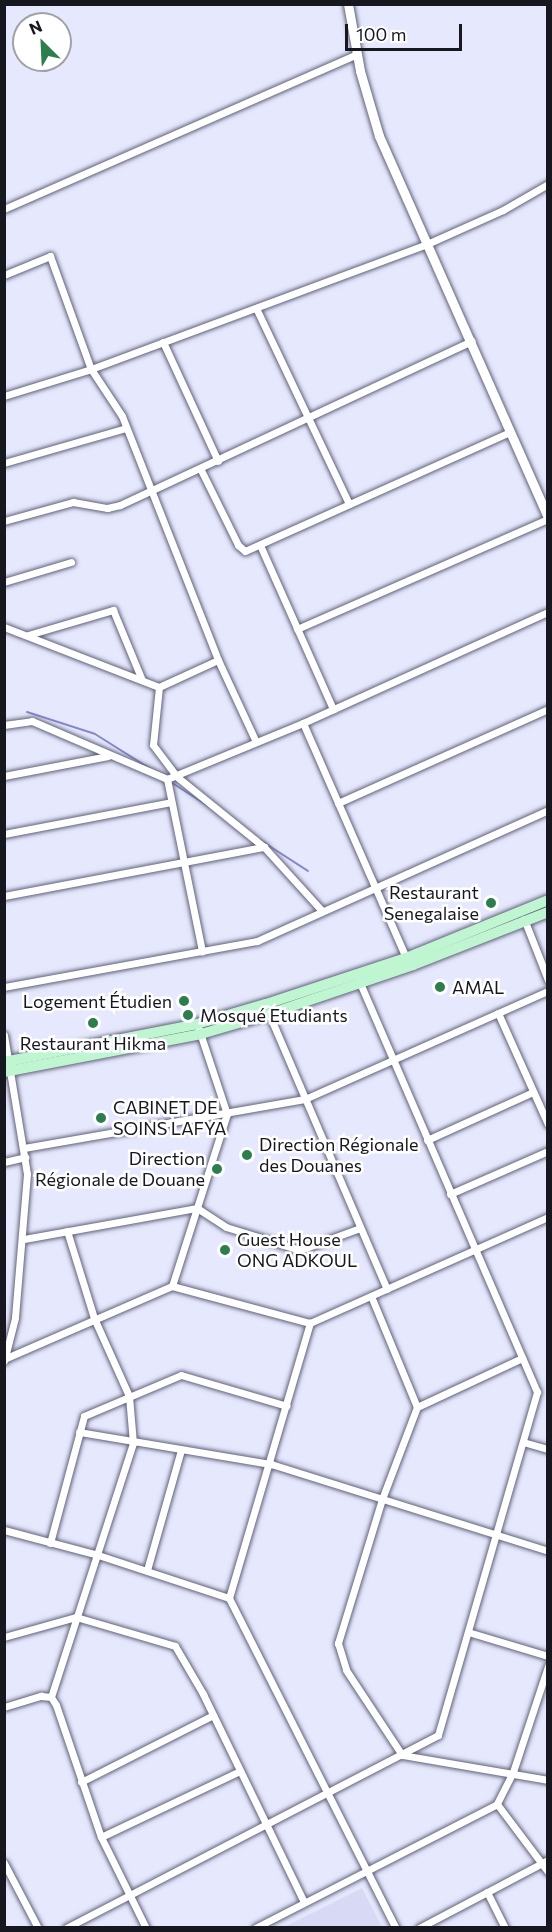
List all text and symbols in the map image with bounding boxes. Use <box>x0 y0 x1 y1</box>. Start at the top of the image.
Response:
north arrow <box>12 12 72 72</box>
scale bar <box>348 12 465 50</box>
text: N <box>26 16 45 38</box>
text: 100 m <box>356 23 406 45</box>
place label: Restaurant Senegalaise <box>384 882 479 924</box>
marker: Restaurant Senegalaise <box>484 896 498 910</box>
place label: AMAL <box>452 976 504 998</box>
marker: AMAL <box>433 980 447 994</box>
place label: Logement Étudien <box>23 990 172 1012</box>
marker: Logement Étudien <box>177 994 191 1008</box>
place label: Mosqué Etudiants <box>200 1004 348 1026</box>
marker: Mosqué Etudiants <box>181 1008 195 1022</box>
marker: Restaurant Hikma <box>86 1016 100 1030</box>
place label: Restaurant Hikma <box>20 1032 166 1054</box>
place label: CABINET DE SOINS LAFYA <box>113 1097 226 1140</box>
marker: CABINET DE SOINS LAFYA <box>94 1111 108 1125</box>
place label: Direction Régionale des Douanes <box>259 1134 419 1176</box>
place label: Direction Régionale de Douane <box>35 1148 205 1190</box>
marker: Direction Régionale des Douanes <box>240 1148 254 1162</box>
marker: Direction Régionale de Douane <box>210 1162 224 1176</box>
place label: Guest House ONG ADKOUL <box>237 1229 357 1272</box>
marker: Guest House ONG ADKOUL <box>218 1243 232 1257</box>

